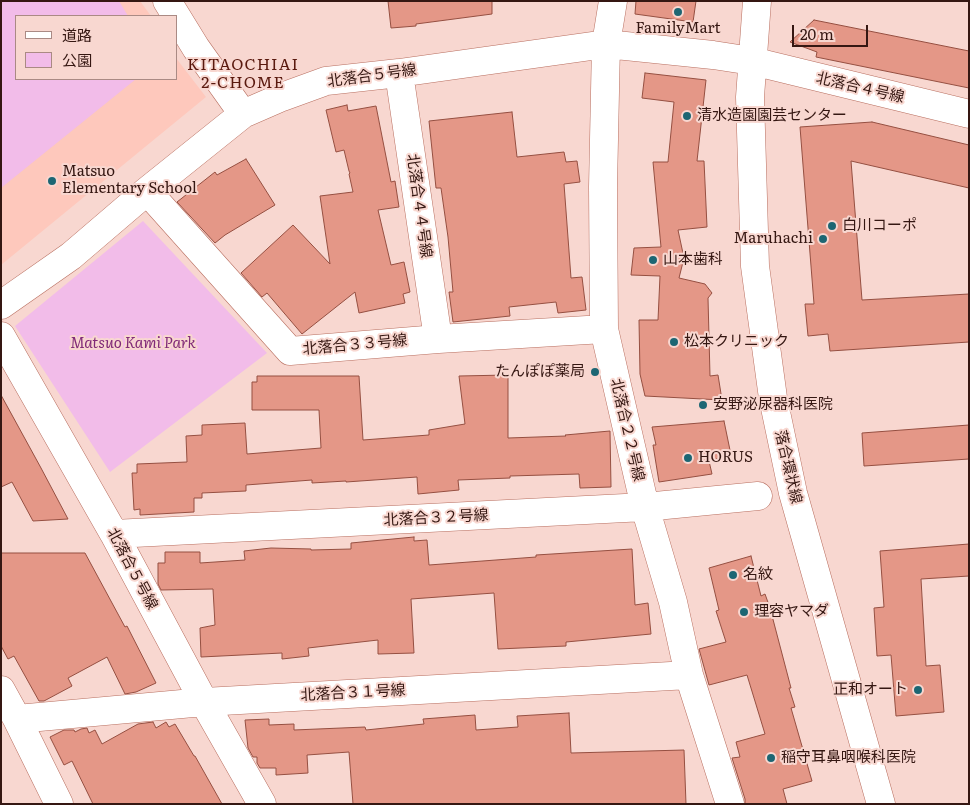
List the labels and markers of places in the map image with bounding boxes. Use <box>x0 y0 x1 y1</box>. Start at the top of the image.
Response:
marker: FamilyMart <box>672 6 684 18</box>
place label: FamilyMart <box>635 20 721 38</box>
place label: 清水造園園芸センター <box>697 107 847 125</box>
marker: 清水造園園芸センター <box>681 110 693 122</box>
place label: Matsuo Elementary School <box>62 163 197 198</box>
marker: Matsuo Elementary School <box>46 175 58 187</box>
place label: 白川コーポ <box>842 217 917 235</box>
marker: 白川コーポ <box>826 220 838 232</box>
place label: Maruhachi <box>733 230 813 248</box>
marker: Maruhachi <box>817 233 829 245</box>
place label: 山本歯科 <box>663 251 723 269</box>
marker: 山本歯科 <box>647 254 659 266</box>
place label: 松本クリニック <box>684 333 789 351</box>
marker: 松本クリニック <box>668 336 680 348</box>
place label: たんぽぽ薬局 <box>495 363 585 381</box>
marker: たんぽぽ薬局 <box>589 366 601 378</box>
place label: 安野泌尿器科医院 <box>713 396 833 414</box>
marker: 安野泌尿器科医院 <box>697 399 709 411</box>
place label: HORUS <box>698 449 753 467</box>
marker: HORUS <box>682 452 694 464</box>
place label: 名紋 <box>743 566 773 584</box>
marker: 名紋 <box>727 569 739 581</box>
place label: 理容ヤマダ <box>754 603 829 621</box>
marker: 理容ヤマダ <box>738 606 750 618</box>
place label: 正和オート <box>833 681 908 699</box>
marker: 正和オート <box>912 684 924 696</box>
place label: 稲守耳鼻咽喉科医院 <box>781 749 916 767</box>
marker: 稲守耳鼻咽喉科医院 <box>765 752 777 764</box>

